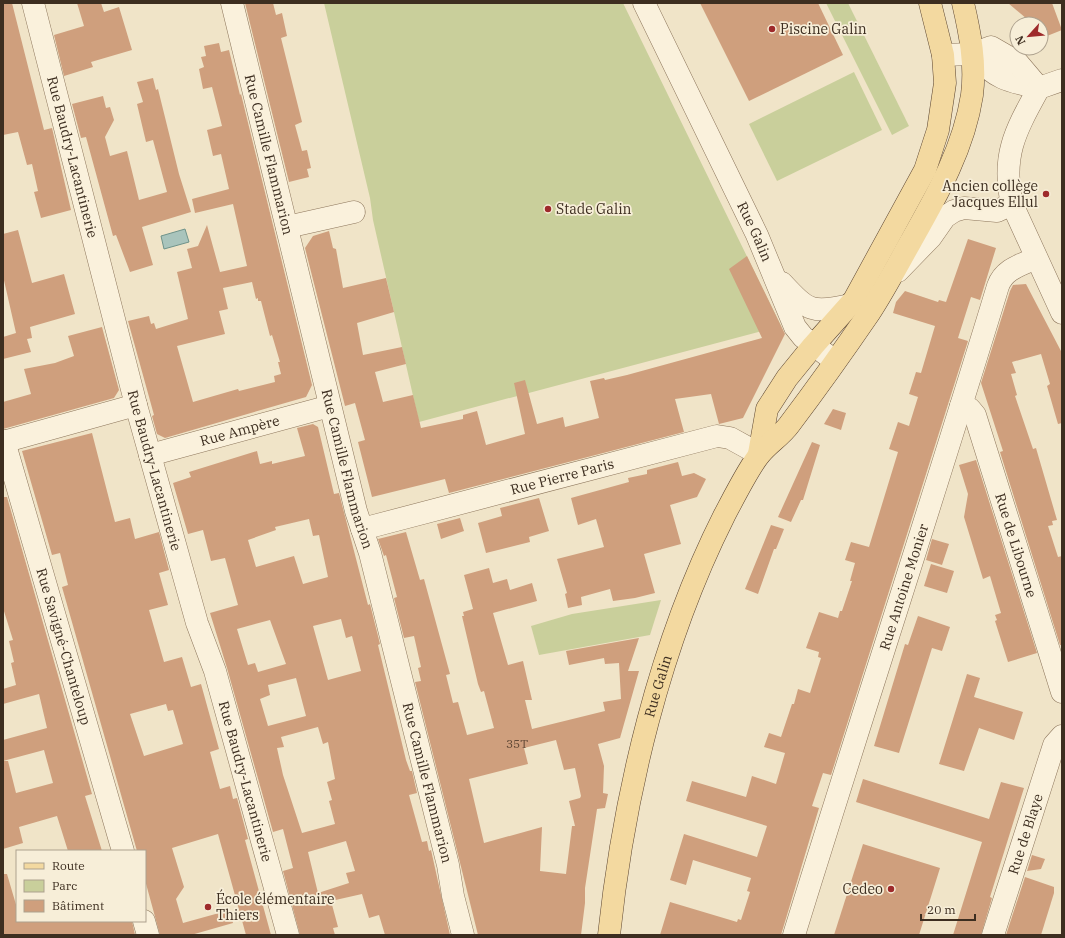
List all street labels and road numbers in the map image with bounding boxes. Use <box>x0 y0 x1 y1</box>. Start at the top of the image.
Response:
street label: Rue Camille Flammarion <box>241 72 297 237</box>
street label: Rue Baudry-Lacantinerie <box>43 74 102 240</box>
street label: Rue Galin <box>733 199 776 264</box>
street label: Rue Camille Flammarion <box>318 387 377 551</box>
street label: Rue Baudry-Lacantinerie <box>124 388 185 553</box>
street label: Rue Ampère <box>198 411 282 450</box>
street label: Rue Pierre Paris <box>509 454 616 499</box>
street label: Rue de Libourne <box>991 491 1041 600</box>
street label: Rue Antoine Monier <box>875 521 933 652</box>
street label: Rue Savigné-Chanteloup <box>32 566 95 727</box>
street label: Rue Galin <box>640 653 676 719</box>
street label: Rue Baudry-Lacantinerie <box>215 699 276 864</box>
street label: Rue Camille Flammarion <box>399 701 456 865</box>
street label: Rue de Blaye <box>1004 791 1047 877</box>

